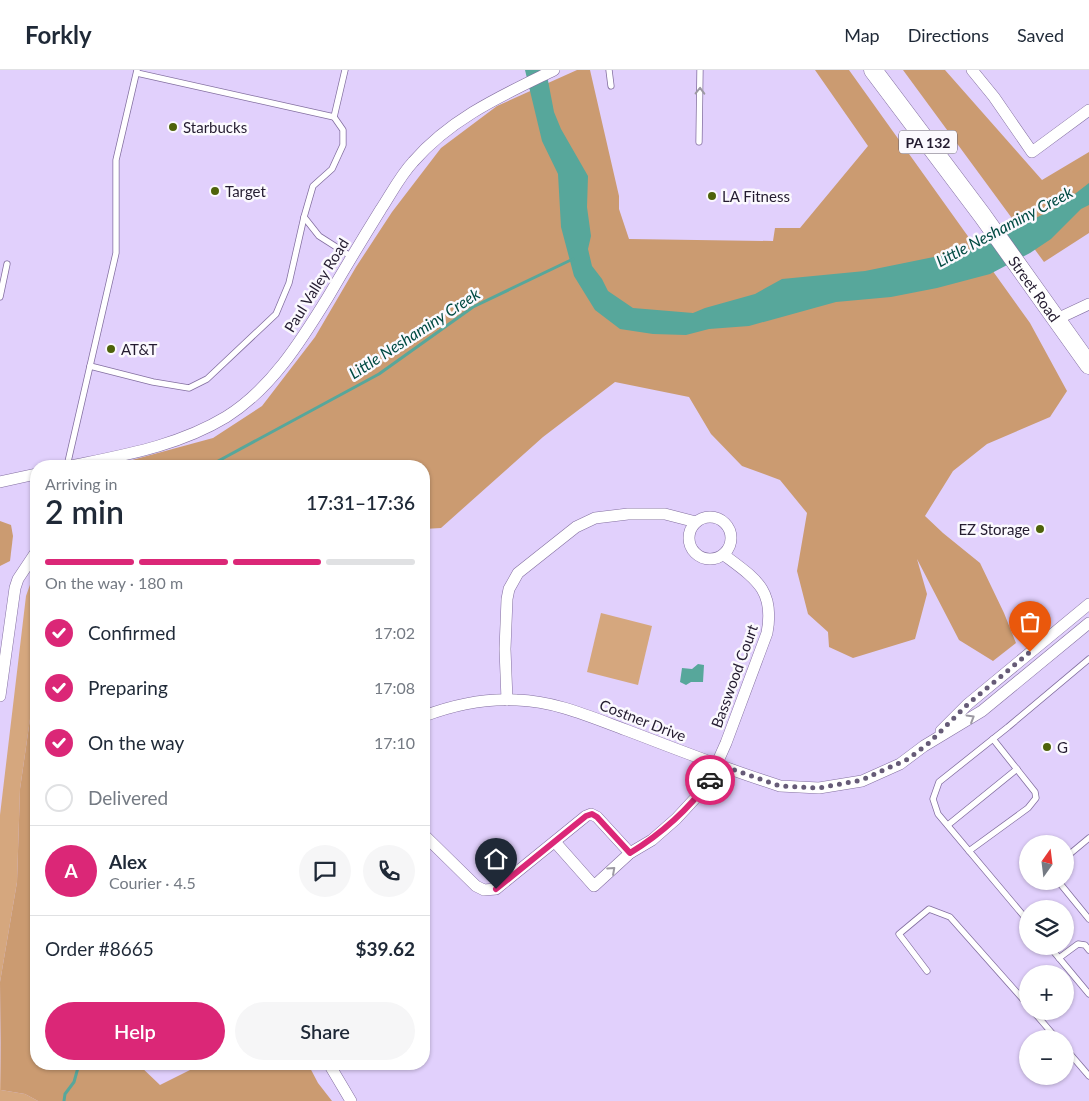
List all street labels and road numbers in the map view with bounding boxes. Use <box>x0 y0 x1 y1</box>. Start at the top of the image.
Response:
road number: PA 132 <box>899 131 957 154</box>
street label: Paul Valley Road <box>280 235 352 335</box>
street label: Street Road <box>1005 252 1064 325</box>
street label: Basswood Court <box>707 621 761 730</box>
street label: Costner Drive <box>597 695 689 745</box>

